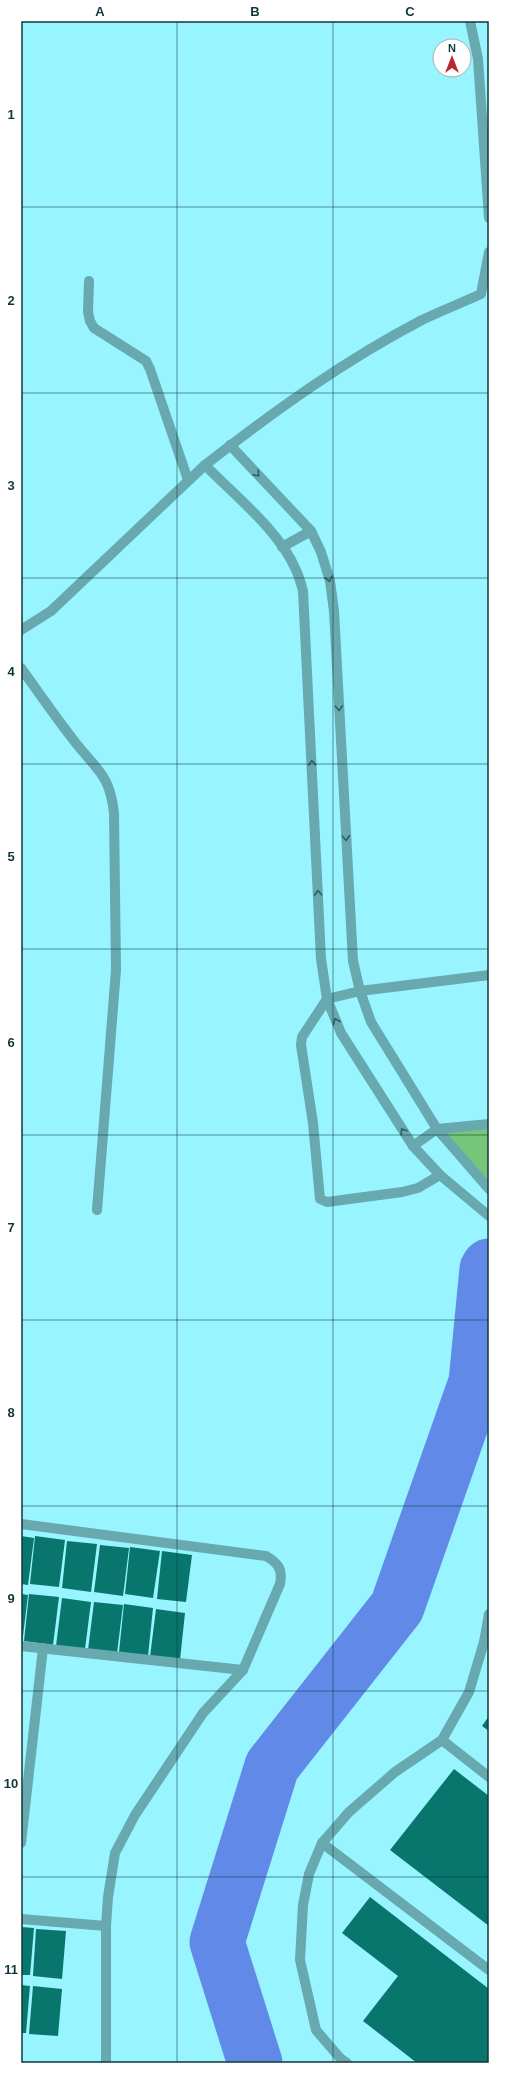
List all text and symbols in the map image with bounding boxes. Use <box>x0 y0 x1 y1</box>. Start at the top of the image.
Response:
text: A <box>95 4 105 19</box>
text: B <box>250 4 260 19</box>
text: C <box>405 4 415 19</box>
north arrow <box>432 38 472 78</box>
text: N <box>448 42 456 54</box>
text: 1 <box>7 107 15 122</box>
text: 2 <box>7 293 15 308</box>
one-way arrow <box>252 469 260 477</box>
text: 3 <box>7 478 15 493</box>
one-way arrow <box>324 575 333 582</box>
text: 4 <box>7 664 15 679</box>
one-way arrow <box>335 705 344 711</box>
one-way arrow <box>307 760 316 766</box>
one-way arrow <box>342 835 351 841</box>
text: 5 <box>7 849 15 864</box>
one-way arrow <box>313 890 322 896</box>
one-way arrow <box>332 1017 340 1024</box>
text: 6 <box>7 1035 15 1050</box>
one-way arrow <box>401 1128 408 1135</box>
text: 7 <box>7 1220 15 1235</box>
text: 8 <box>7 1405 15 1420</box>
text: 9 <box>7 1591 15 1606</box>
text: 10 <box>4 1776 18 1791</box>
text: 11 <box>4 1962 18 1977</box>

